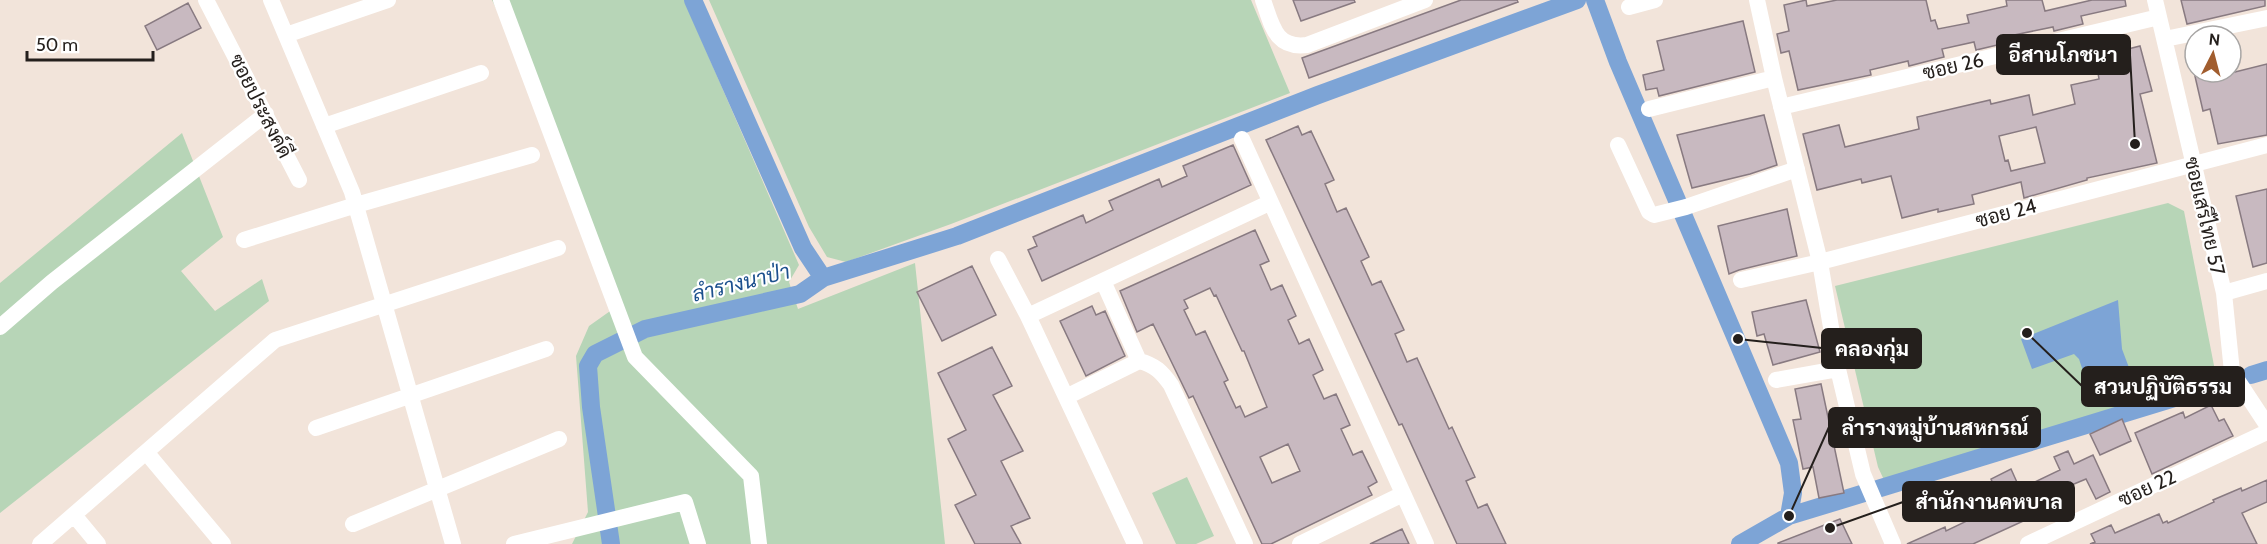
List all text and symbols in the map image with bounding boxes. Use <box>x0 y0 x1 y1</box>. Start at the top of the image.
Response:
scale bar <box>27 24 153 62</box>
north arrow <box>2183 24 2243 84</box>
text: N <box>2208 30 2221 50</box>
text: 50 m <box>36 34 78 56</box>
callout: อีสานโภชนา <box>1997 35 2130 74</box>
text: อีสานโภชนา <box>2008 41 2118 67</box>
street label: ซอย 26 <box>1920 47 1986 85</box>
street label: ซอยประสงค์ดี <box>225 49 299 162</box>
street label: ซอยเสรีไทย 57 <box>2180 154 2231 278</box>
street label: ซอย 24 <box>1973 193 2039 233</box>
water label: ลำรางนาป่า <box>689 258 792 307</box>
callout: คลองกุ่ม <box>1822 329 1921 368</box>
text: คลองกุ่ม <box>1835 336 1909 364</box>
callout: สวนปฏิบัติธรรม <box>2082 367 2244 406</box>
text: สวนปฏิบัติธรรม <box>2094 374 2232 401</box>
callout: ลำรางหมู่บ้านสหกรณ์ <box>1829 408 2040 447</box>
text: ลำรางหมู่บ้านสหกรณ์ <box>1841 415 2029 442</box>
street label: ซอย 22 <box>2114 464 2180 512</box>
callout: สำนักงานคหบาล <box>1903 482 2074 521</box>
text: สำนักงานคหบาล <box>1915 489 2063 514</box>

